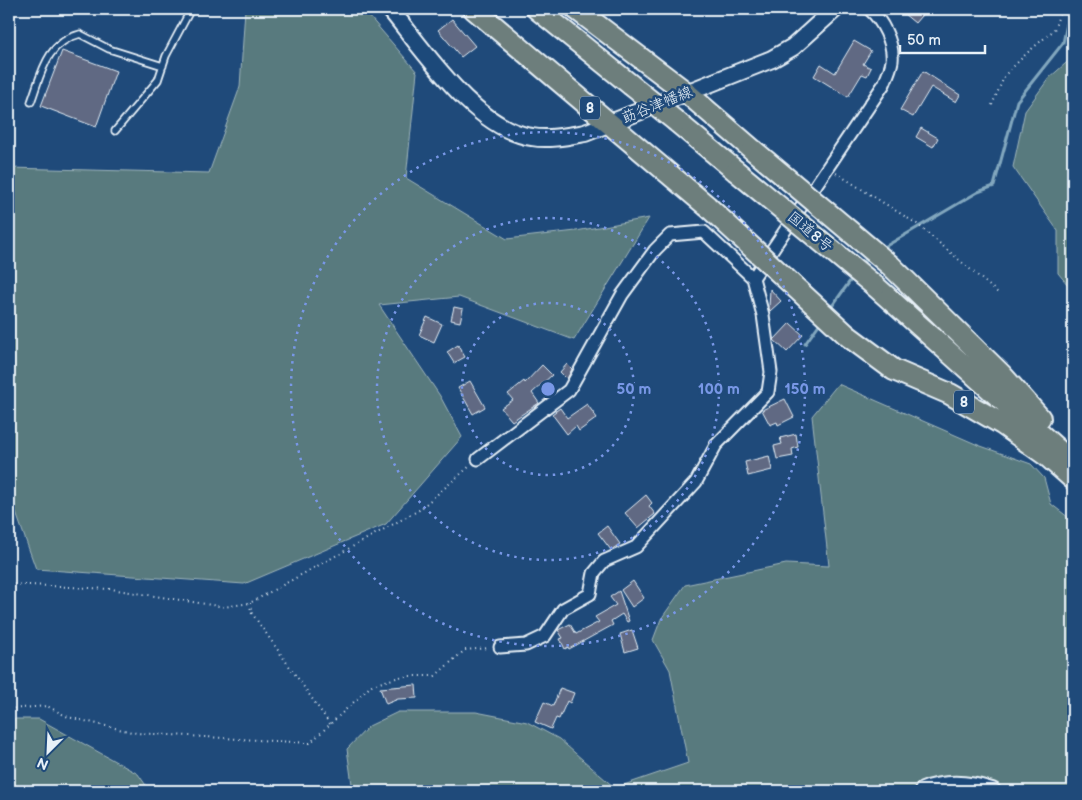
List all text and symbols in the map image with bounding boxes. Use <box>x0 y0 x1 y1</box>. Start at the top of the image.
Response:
scale bar <box>900 22 984 54</box>
text: 50 m <box>907 31 941 50</box>
street label: 莇谷津幡線 <box>619 82 695 128</box>
road number: 8 <box>580 96 600 120</box>
street label: 国道8号 <box>783 207 837 257</box>
centre of rings <box>539 380 557 398</box>
text: 50 m <box>617 380 652 399</box>
text: 100 m <box>698 380 740 399</box>
text: 150 m <box>784 380 826 399</box>
road number: 8 <box>954 391 974 414</box>
north arrow <box>22 728 72 778</box>
text: N <box>35 754 51 773</box>

